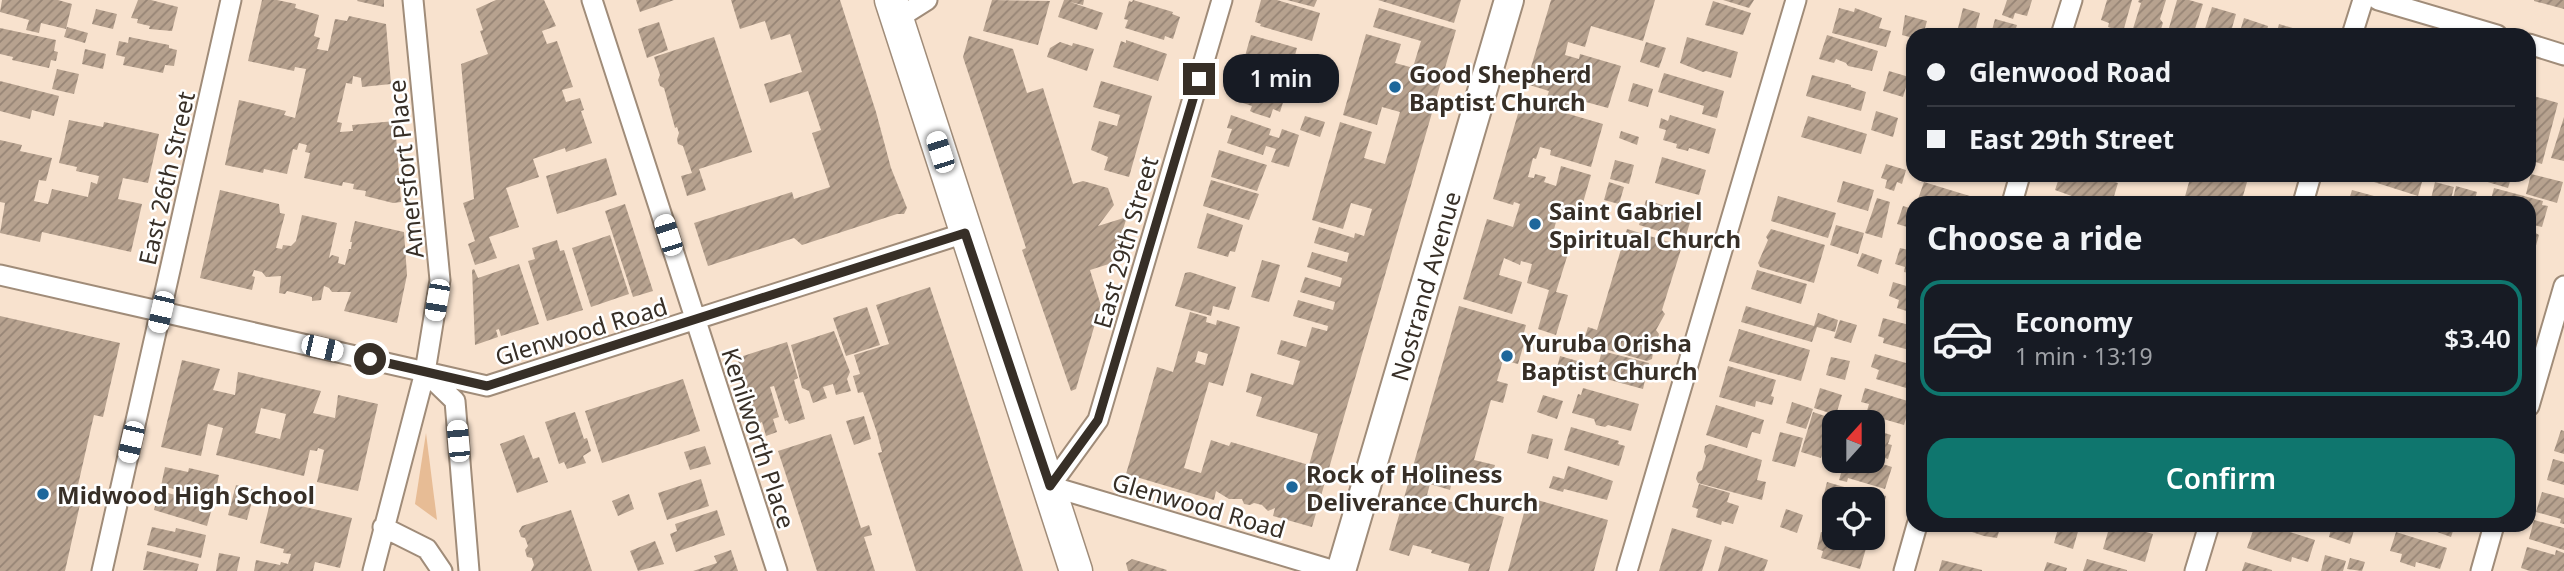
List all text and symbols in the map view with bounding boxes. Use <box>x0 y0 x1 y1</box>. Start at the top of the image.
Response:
text: Glenwood Road <box>1969 54 2171 90</box>
callout: 1 min <box>1224 55 1339 104</box>
place label: Good Shepherd Baptist Church <box>1409 57 1591 118</box>
text: 1 min <box>1250 62 1312 94</box>
route end <box>1183 63 1215 95</box>
street label: Amersfort Place <box>379 78 431 260</box>
marker: Good Shepherd Baptist Church <box>1387 79 1403 95</box>
street label: East 26th Street <box>130 88 202 268</box>
text: East 29th Street <box>1969 121 2174 157</box>
car <box>924 129 957 175</box>
street label: East 29th Street <box>1085 152 1165 332</box>
street label: Nostrand Avenue <box>1382 187 1468 385</box>
place label: Saint Gabriel Spiritual Church <box>1549 194 1741 255</box>
car <box>652 212 685 258</box>
marker: Saint Gabriel Spiritual Church <box>1527 216 1543 232</box>
text: Choose a ride <box>1927 216 2143 259</box>
car <box>424 277 451 323</box>
car <box>147 289 176 335</box>
street label: Glenwood Road <box>491 289 671 373</box>
text: Economy <box>2015 304 2133 340</box>
icon: car <box>1931 307 1994 370</box>
text: $3.40 <box>2444 320 2511 356</box>
place label: Yuruba Orisha Baptist Church <box>1521 326 1698 387</box>
car <box>300 333 345 363</box>
text: 1 min · 13:19 <box>2015 340 2153 372</box>
route start <box>354 343 386 375</box>
street label: Kenilworth Place <box>714 344 804 532</box>
marker: Yuruba Orisha Baptist Church <box>1499 348 1515 364</box>
north arrow <box>1822 410 1885 472</box>
map controls <box>1822 410 1885 550</box>
car <box>117 419 146 465</box>
car <box>446 419 471 463</box>
button: Confirm <box>1927 438 2515 518</box>
place label: Rock of Holiness Deliverance Church <box>1306 457 1538 518</box>
street label: Glenwood Road <box>1109 465 1289 545</box>
place label: Midwood High School <box>57 478 315 511</box>
marker: Rock of Holiness Deliverance Church <box>1284 479 1300 495</box>
marker: Midwood High School <box>35 486 51 502</box>
button: locate <box>1822 487 1885 550</box>

